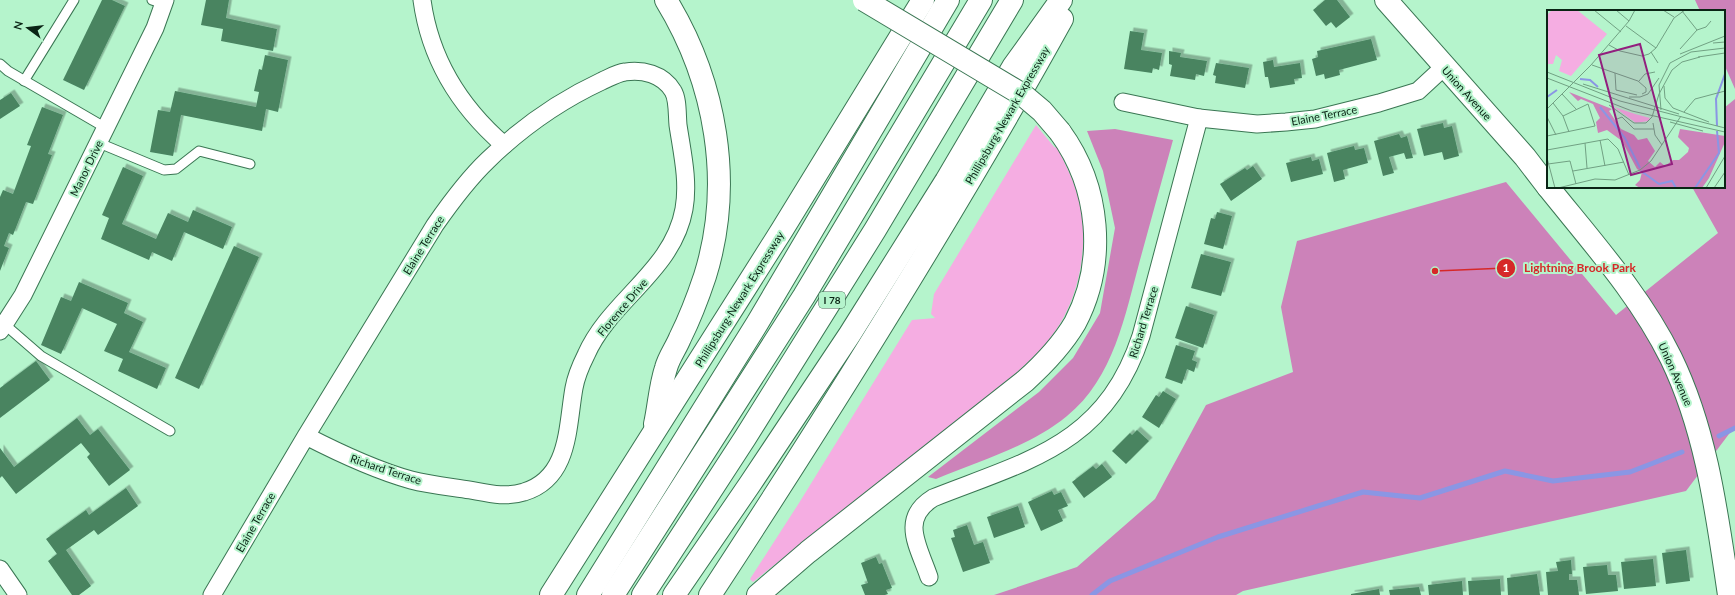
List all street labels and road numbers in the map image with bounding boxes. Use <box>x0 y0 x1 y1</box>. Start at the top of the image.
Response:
street label: Phillipsburg-Newark Expressway <box>962 43 1052 186</box>
street label: Union Avenue <box>1439 63 1495 123</box>
street label: Elaine Terrace <box>1290 102 1358 128</box>
street label: Manor Drive <box>67 138 105 198</box>
street label: Elaine Terrace <box>400 213 446 277</box>
street label: Phillipsburg-Newark Expressway <box>692 229 786 369</box>
street label: Florence Drive <box>594 276 650 338</box>
street label: Richard Terrace <box>1126 285 1160 359</box>
road number: I 78 <box>819 292 845 308</box>
street label: Union Avenue <box>1656 340 1696 408</box>
street label: Richard Terrace <box>349 451 423 487</box>
street label: Elaine Terrace <box>233 490 277 554</box>

